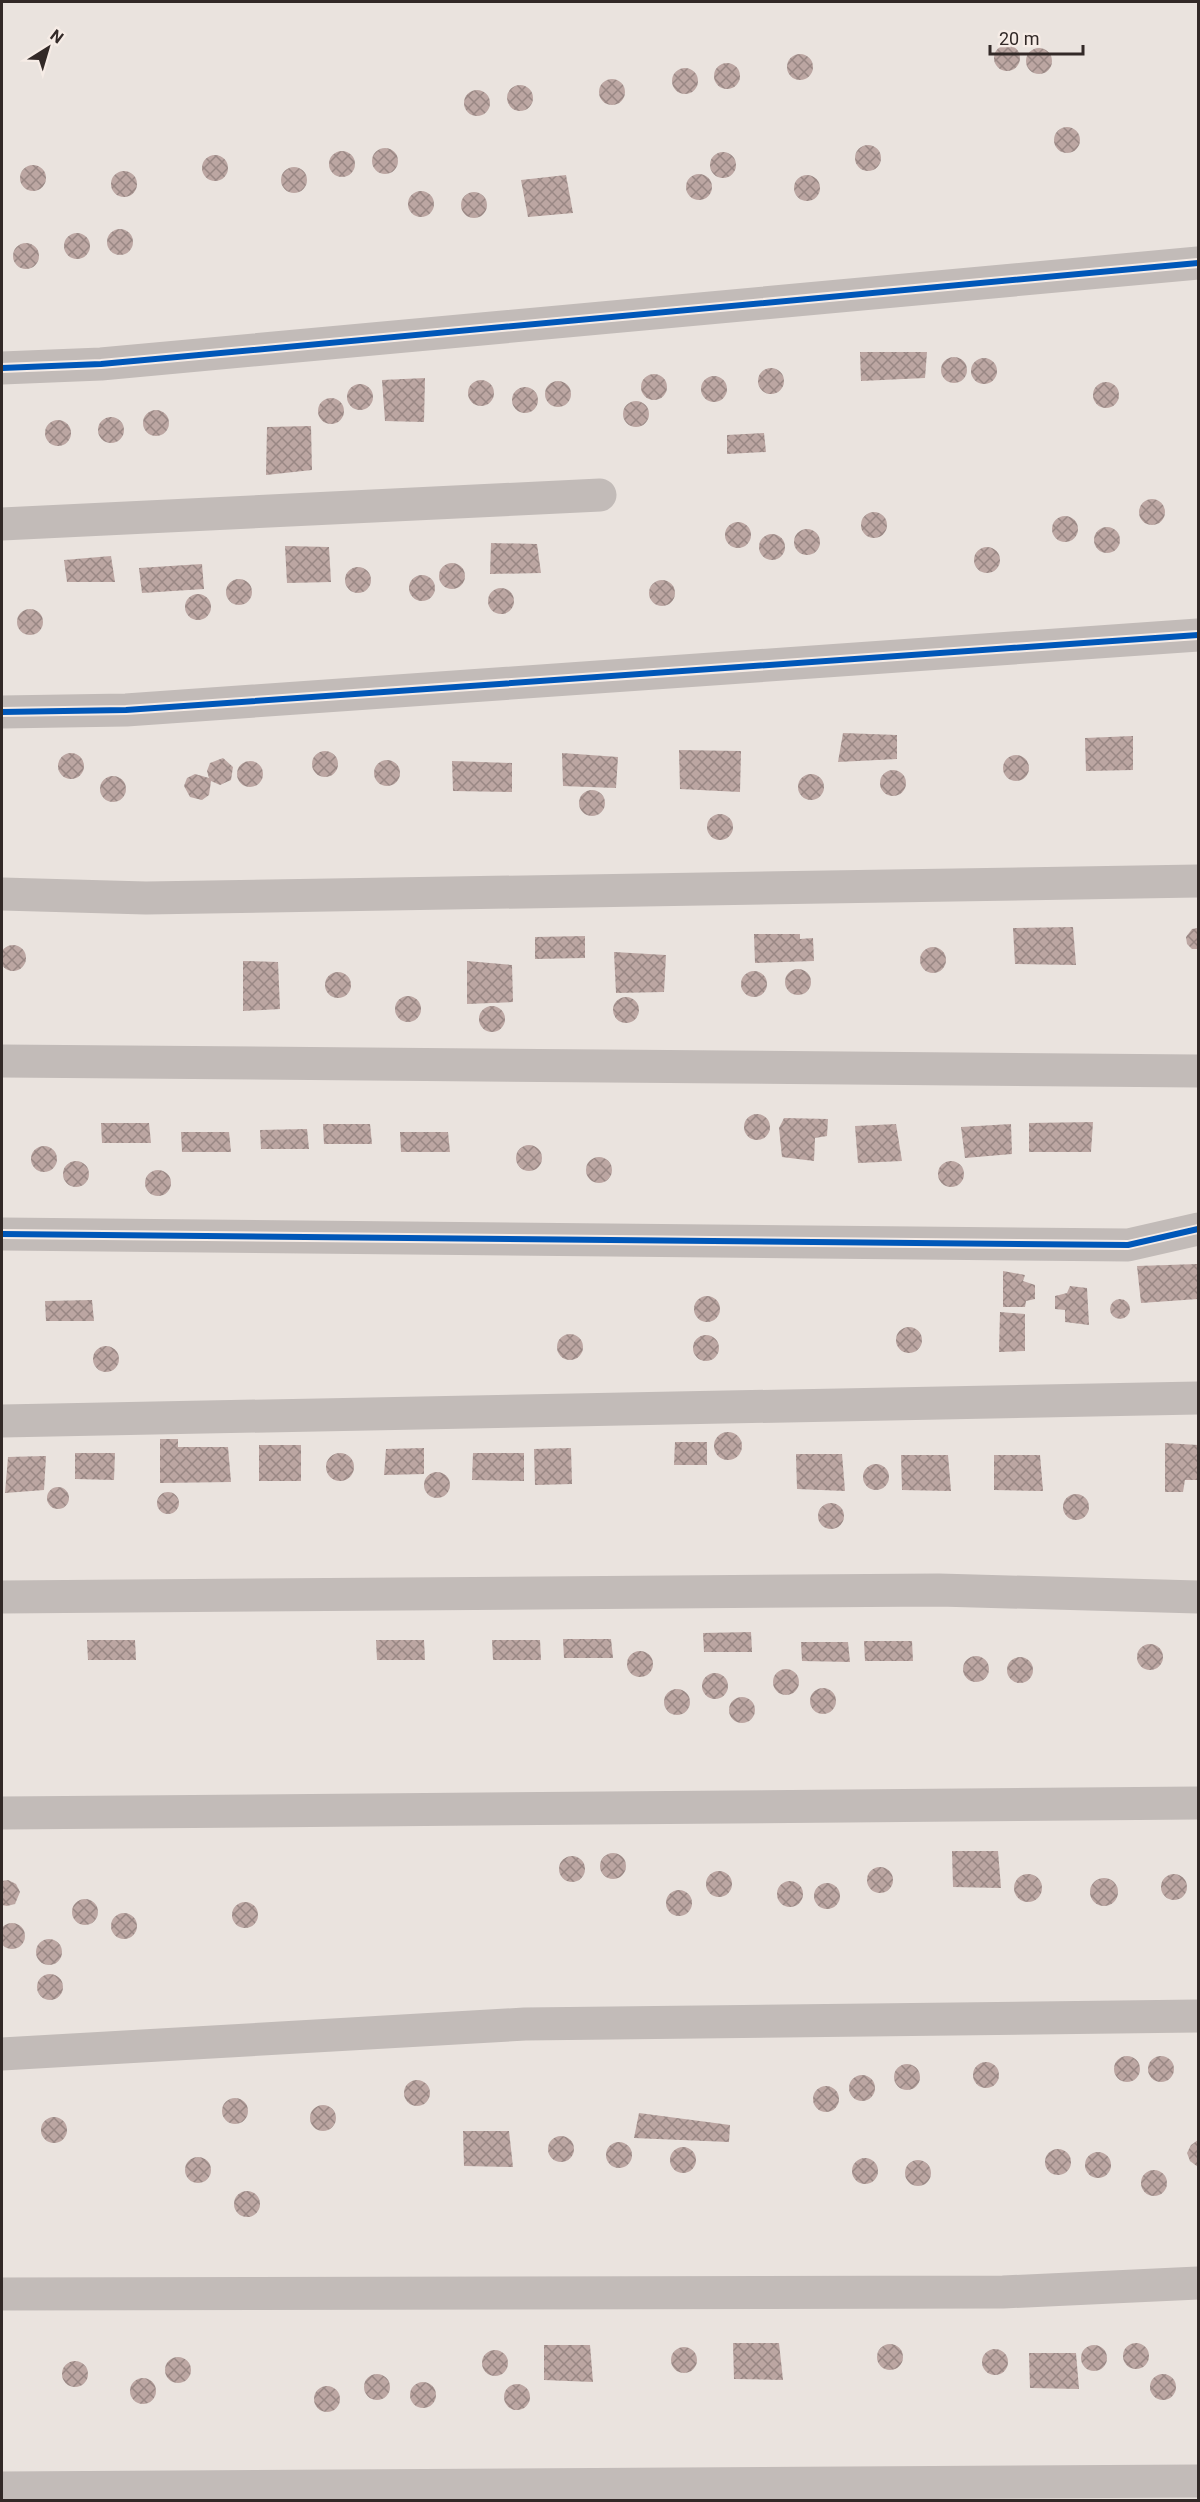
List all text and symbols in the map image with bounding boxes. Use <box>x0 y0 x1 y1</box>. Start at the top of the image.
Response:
north arrow <box>18 18 78 78</box>
scale bar <box>990 18 1083 56</box>
text: N <box>46 25 67 47</box>
text: 20 m <box>999 28 1039 49</box>

